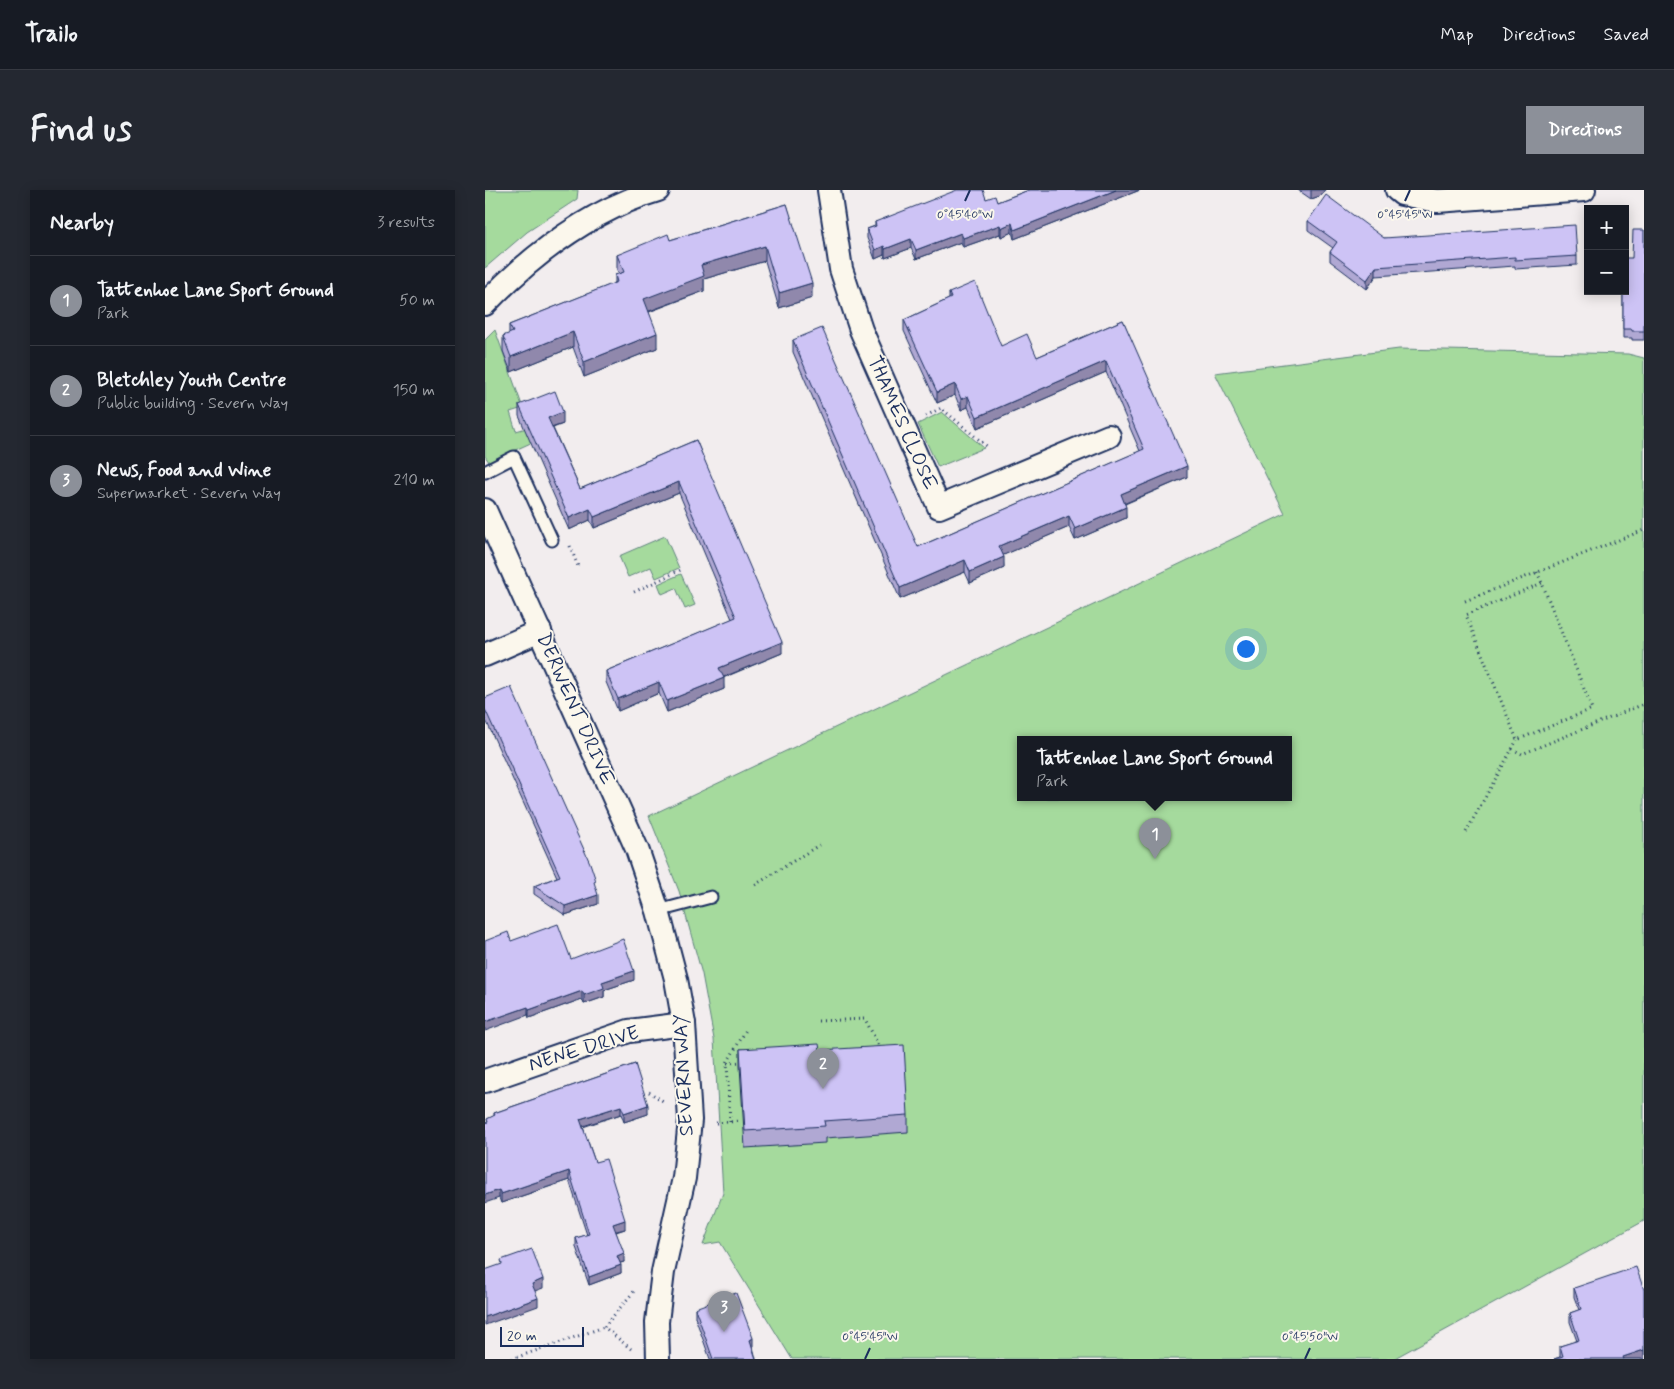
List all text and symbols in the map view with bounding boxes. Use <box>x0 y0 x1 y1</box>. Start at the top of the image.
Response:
text: Trailo <box>25 19 78 50</box>
text: Map <box>1441 23 1474 47</box>
text: Directions <box>1502 23 1576 47</box>
text: Saved <box>1604 23 1649 47</box>
button: Directions <box>1526 106 1644 154</box>
text: Find us <box>30 107 132 153</box>
map controls <box>1584 205 1629 295</box>
button: + <box>1584 205 1629 250</box>
text: 0°45'40"W <box>937 207 993 223</box>
text: 0°45'45"W <box>1377 207 1433 223</box>
text: Nearby <box>50 209 114 237</box>
text: 3 results <box>377 212 435 233</box>
button: − <box>1584 250 1629 295</box>
text: Tattenhoe Lane Sport Ground <box>97 278 334 303</box>
text: 1 <box>62 290 70 311</box>
text: 50 m <box>399 290 435 311</box>
text: Park <box>97 303 129 324</box>
street label: THAMES CLOSE <box>860 352 944 494</box>
text: Bletchley Youth Centre <box>97 368 286 393</box>
text: 2 <box>62 380 70 401</box>
text: 150 m <box>393 380 435 401</box>
text: Public building · Severn Way <box>97 393 288 414</box>
text: News, Food and Wine <box>97 458 271 483</box>
text: 3 <box>62 470 70 491</box>
text: 210 m <box>394 470 435 491</box>
text: Supermarket · Severn Way <box>97 483 281 504</box>
street label: DERWENT DRIVE <box>529 629 621 789</box>
your location <box>1233 636 1259 662</box>
popup <box>1017 736 1292 801</box>
text: Tattenhoe Lane Sport Ground <box>1036 746 1273 771</box>
text: Park <box>1036 771 1068 792</box>
pin: 1 <box>1139 818 1171 859</box>
street label: SEVERN WAY <box>667 1013 701 1137</box>
street label: NENE DRIVE <box>526 1019 642 1079</box>
pin: 2 <box>807 1048 839 1089</box>
pin: 3 <box>708 1291 740 1332</box>
scale bar <box>500 1324 584 1347</box>
text: 20 m <box>507 1327 537 1345</box>
text: 0°45'45"W <box>842 1329 898 1345</box>
text: 0°45'50"W <box>1282 1329 1338 1345</box>

